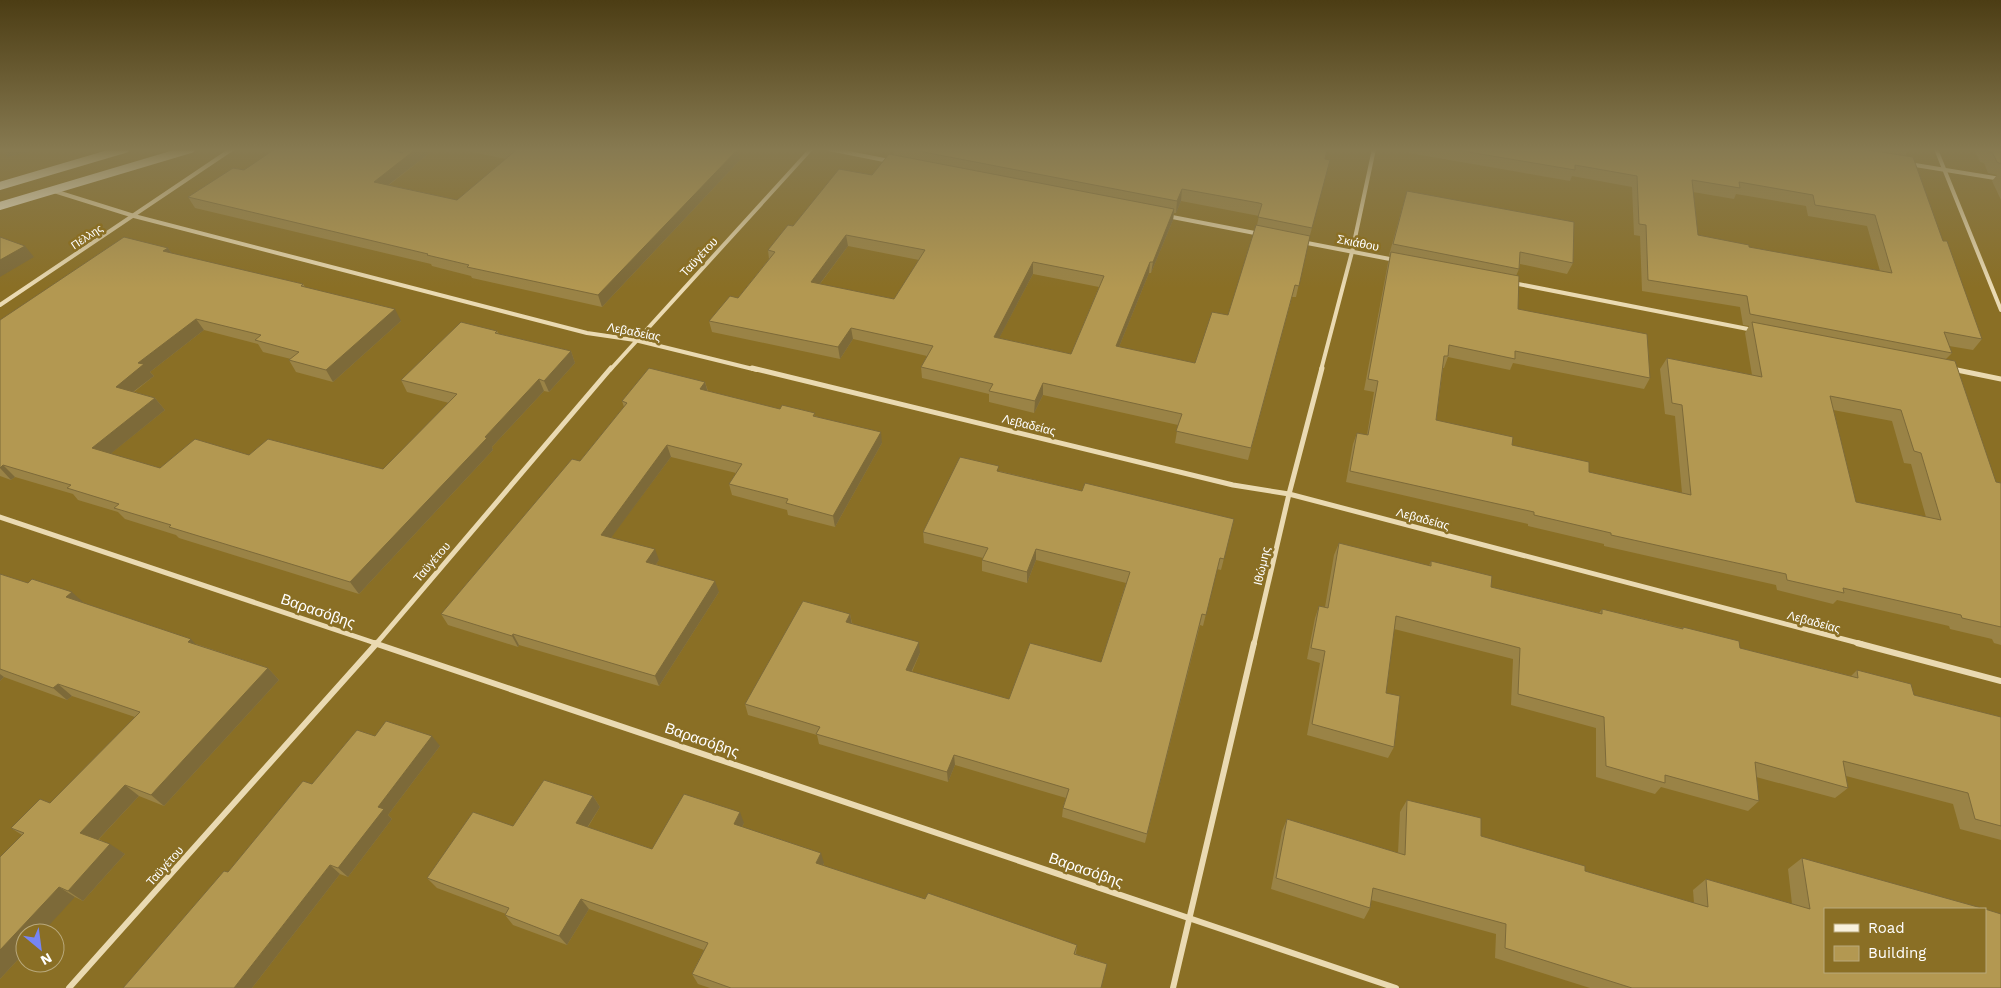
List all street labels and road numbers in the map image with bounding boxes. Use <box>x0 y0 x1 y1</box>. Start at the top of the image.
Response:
street label: Πέλλης <box>69 222 105 252</box>
street label: Σκιάθου <box>1336 232 1380 254</box>
street label: Ταϋγέτου <box>677 234 721 280</box>
street label: Λεβαδείας <box>606 320 662 344</box>
street label: Λεβαδείας <box>1001 412 1057 438</box>
street label: Λεβαδείας <box>1395 505 1451 533</box>
street label: Ταϋγέτου <box>411 539 453 585</box>
street label: Ιθώμης <box>1251 545 1273 587</box>
street label: Βαρασόβης <box>278 590 358 632</box>
street label: Λεβαδείας <box>1786 608 1842 636</box>
street label: Βαρασόβης <box>662 719 742 761</box>
street label: Ταϋγέτου <box>144 843 186 889</box>
street label: Βαρασόβης <box>1046 849 1126 891</box>

